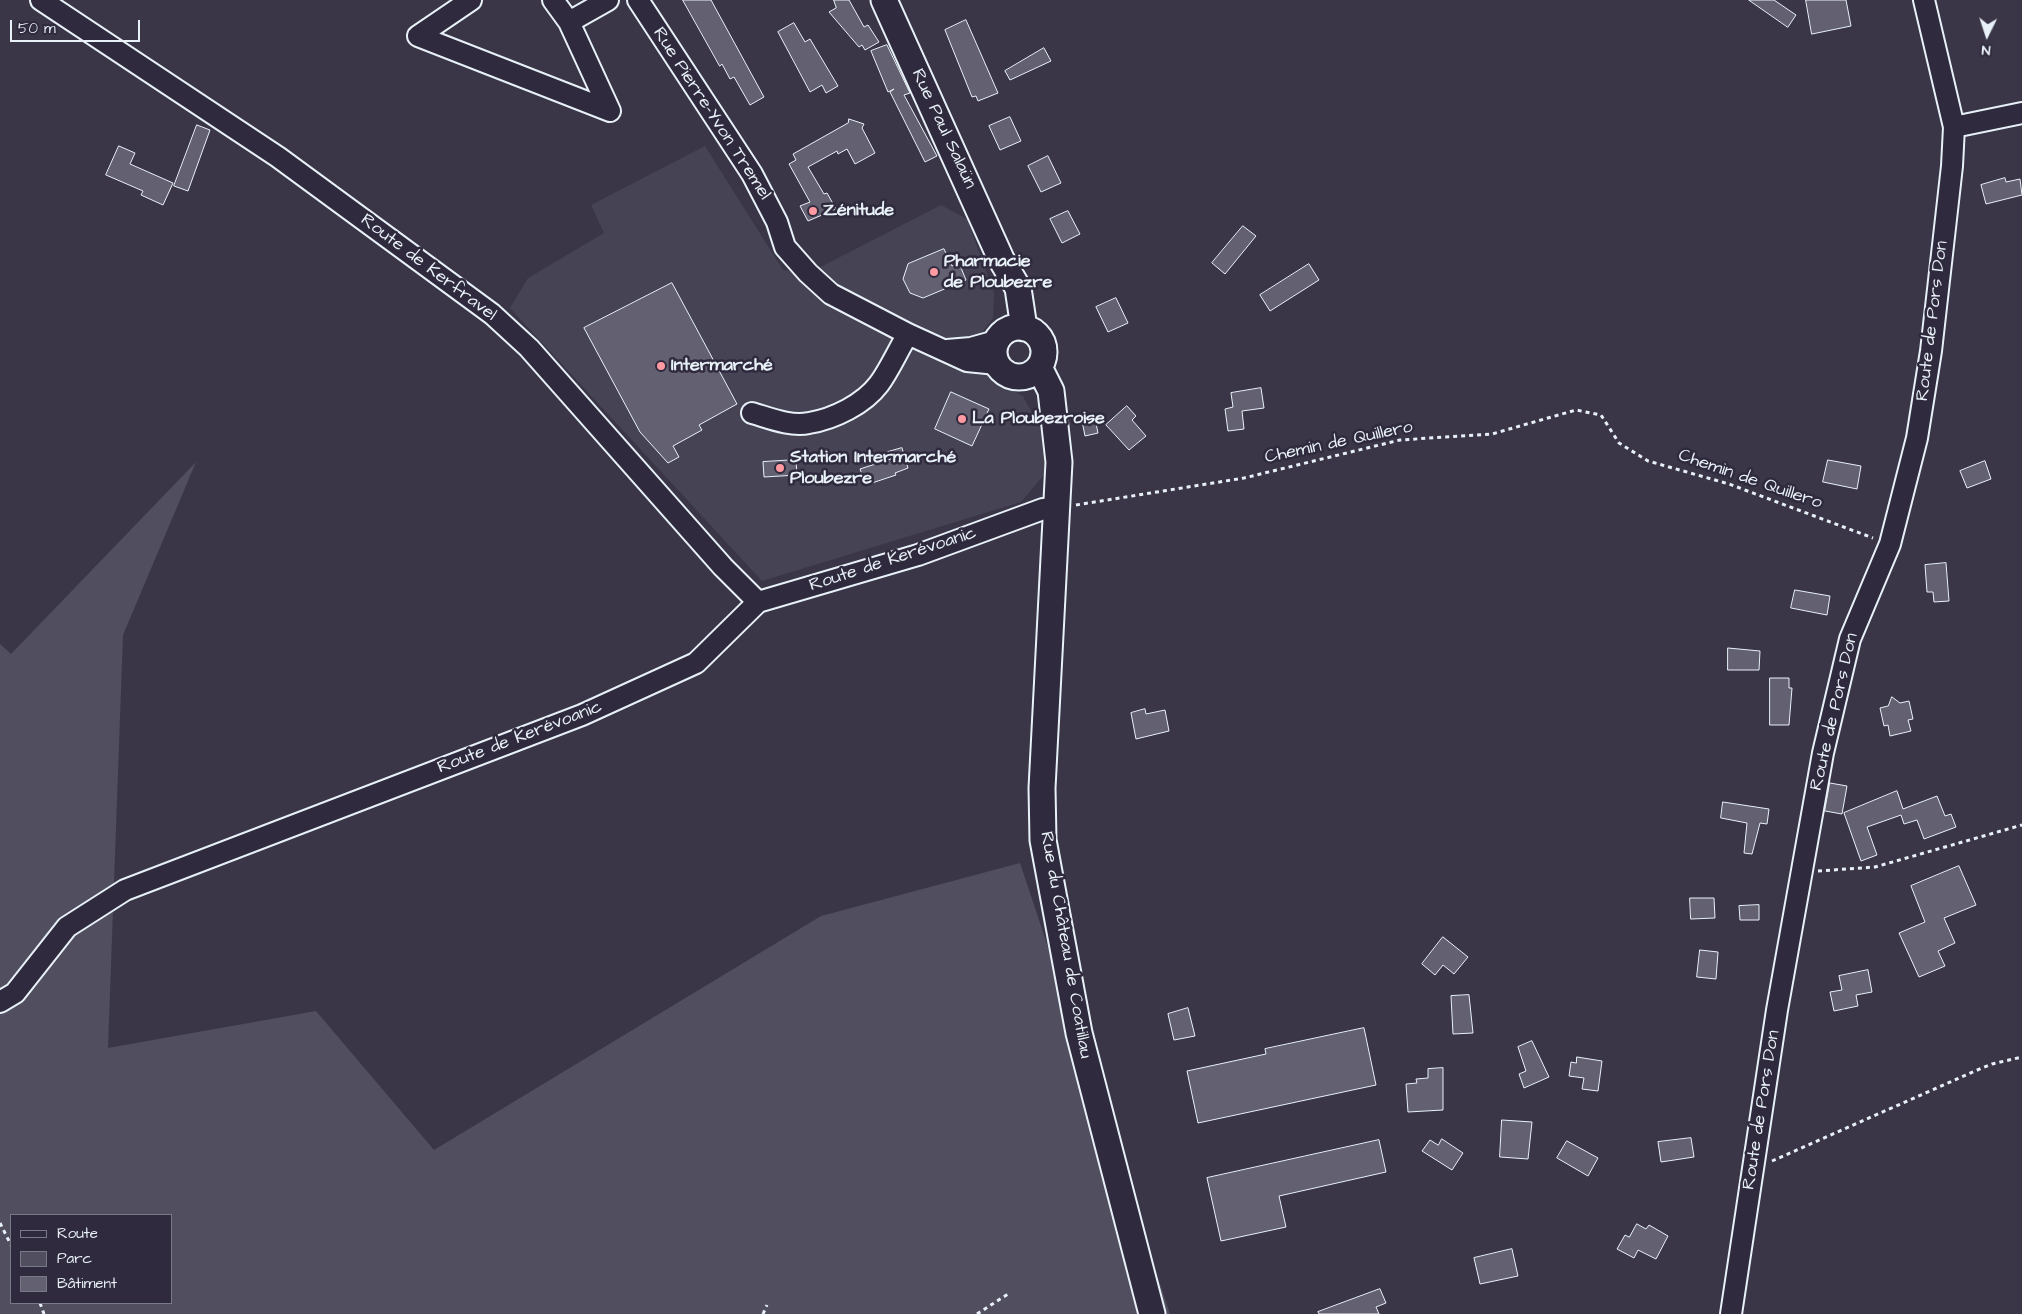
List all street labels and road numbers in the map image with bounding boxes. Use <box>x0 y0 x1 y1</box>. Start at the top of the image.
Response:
street label: Rue Pierre-Yvon Tremel <box>647 24 775 204</box>
street label: Rue Paul Salaün <box>906 66 980 192</box>
street label: Route de Kerfravel <box>356 210 500 326</box>
street label: Route de Pors Don <box>1912 240 1954 402</box>
street label: Chemin de Quillero <box>1263 417 1415 469</box>
street label: Chemin de Quillero <box>1675 445 1825 515</box>
street label: Route de Kerévoanic <box>807 523 979 597</box>
street label: Route de Pors Don <box>1806 631 1864 793</box>
street label: Route de Kerévoanic <box>435 697 605 779</box>
street label: Rue du Château de Coatillau <box>1034 830 1096 1060</box>
street label: Route de Pors Don <box>1739 1029 1785 1191</box>

